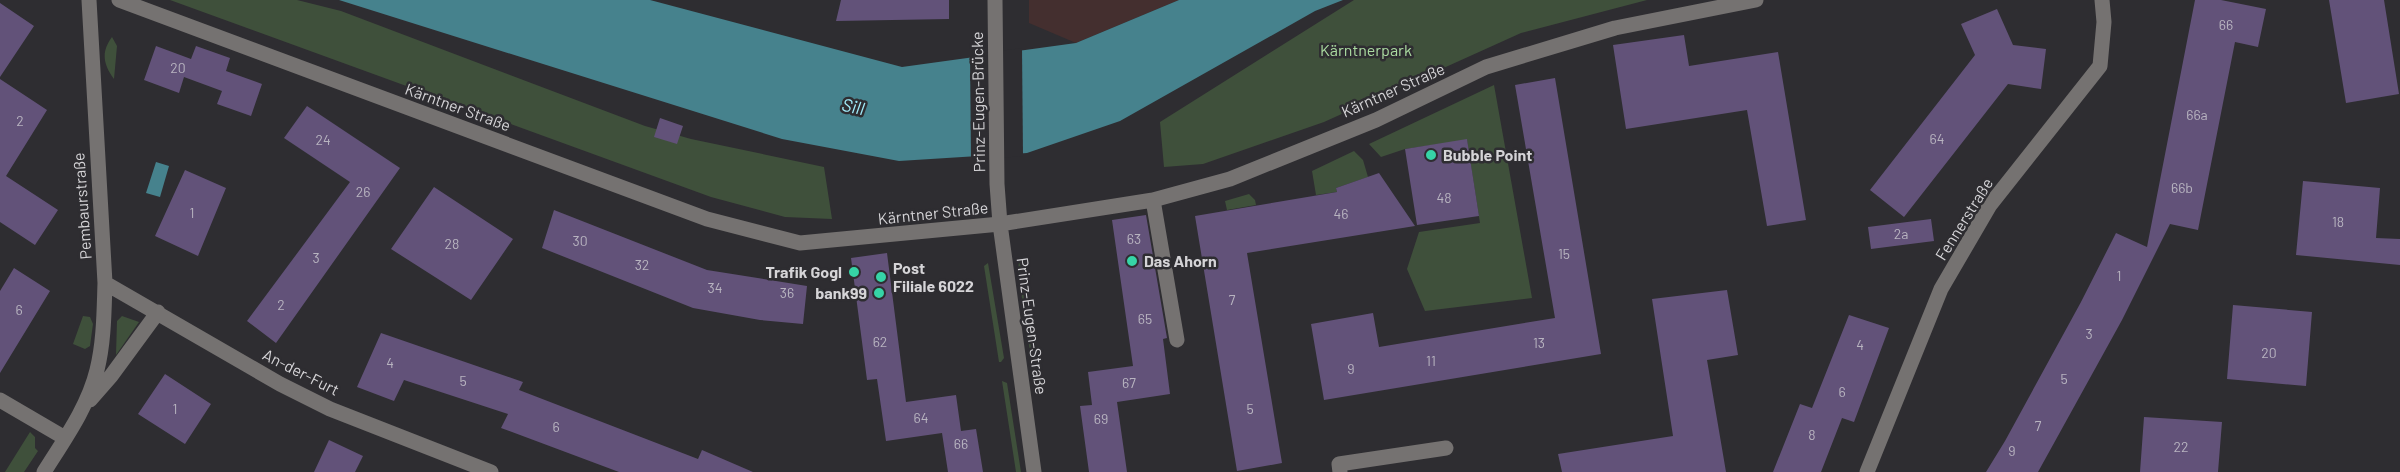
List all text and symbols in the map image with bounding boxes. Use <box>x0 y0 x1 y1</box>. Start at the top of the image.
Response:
house number: 66 <box>2219 16 2233 33</box>
street label: Prinz-Eugen-Brücke <box>967 32 988 172</box>
park label: Kärntnerpark <box>1320 40 1412 59</box>
street label: Kärntner Straße <box>1338 58 1447 121</box>
house number: 20 <box>170 59 186 76</box>
street label: Kärntner Straße <box>403 79 514 134</box>
water label: Sill <box>840 93 867 119</box>
house number: 66a <box>2186 106 2208 123</box>
house number: 2 <box>16 112 24 129</box>
house number: 64 <box>1930 130 1944 147</box>
house number: 24 <box>315 131 331 148</box>
place label: Bubble Point <box>1443 145 1532 164</box>
marker: Bubble Point <box>1424 148 1438 162</box>
street label: Pembaurstraße <box>68 152 95 260</box>
street label: Fennerstraße <box>1931 174 1996 263</box>
house number: 66b <box>2171 179 2193 196</box>
house number: 26 <box>356 183 370 200</box>
house number: 48 <box>1436 189 1452 206</box>
street label: Kärntner Straße <box>877 197 989 228</box>
house number: 1 <box>190 204 194 221</box>
house number: 46 <box>1334 205 1348 222</box>
house number: 18 <box>2332 213 2344 230</box>
house number: 2a <box>1894 225 1908 242</box>
house number: 63 <box>1127 230 1141 247</box>
house number: 30 <box>572 232 588 249</box>
house number: 28 <box>445 235 459 252</box>
house number: 15 <box>1558 245 1570 262</box>
house number: 3 <box>312 249 320 266</box>
place label: Das Ahorn <box>1144 251 1217 270</box>
marker: Das Ahorn <box>1125 254 1139 268</box>
house number: 32 <box>635 256 649 273</box>
street label: Prinz-Eugen-Straße <box>1013 256 1052 396</box>
place label: Post Filiale 6022 <box>893 258 974 295</box>
place label: Trafik Gogl <box>766 262 842 281</box>
marker: Trafik Gogl <box>847 265 861 279</box>
house number: 1 <box>2117 267 2121 284</box>
marker: Post Filiale 6022 <box>874 270 888 284</box>
house number: 34 <box>708 279 722 296</box>
place label: bank99 <box>815 283 867 302</box>
house number: 36 <box>780 284 794 301</box>
marker: bank99 <box>872 286 886 300</box>
house number: 7 <box>1229 291 1236 308</box>
house number: 2 <box>277 296 285 313</box>
house number: 6 <box>15 301 23 318</box>
house number: 65 <box>1138 310 1152 327</box>
house number: 3 <box>2085 325 2093 342</box>
house number: 62 <box>873 333 887 350</box>
house number: 13 <box>1533 334 1545 351</box>
house number: 4 <box>1856 336 1864 353</box>
street label: An-der-Furt <box>260 344 343 399</box>
house number: 20 <box>2261 344 2277 361</box>
house number: 11 <box>1426 352 1436 369</box>
house number: 4 <box>386 354 394 371</box>
house number: 9 <box>1347 360 1355 377</box>
house number: 5 <box>2060 370 2068 387</box>
house number: 5 <box>459 372 467 389</box>
house number: 67 <box>1122 374 1136 391</box>
house number: 6 <box>1838 383 1846 400</box>
house number: 1 <box>173 400 177 417</box>
house number: 5 <box>1246 400 1254 417</box>
house number: 64 <box>914 409 928 426</box>
house number: 69 <box>1094 410 1108 427</box>
house number: 7 <box>2035 417 2042 434</box>
house number: 6 <box>552 418 560 435</box>
house number: 8 <box>1808 426 1816 443</box>
house number: 66 <box>954 435 968 452</box>
house number: 22 <box>2173 438 2189 455</box>
house number: 9 <box>2008 442 2016 459</box>

